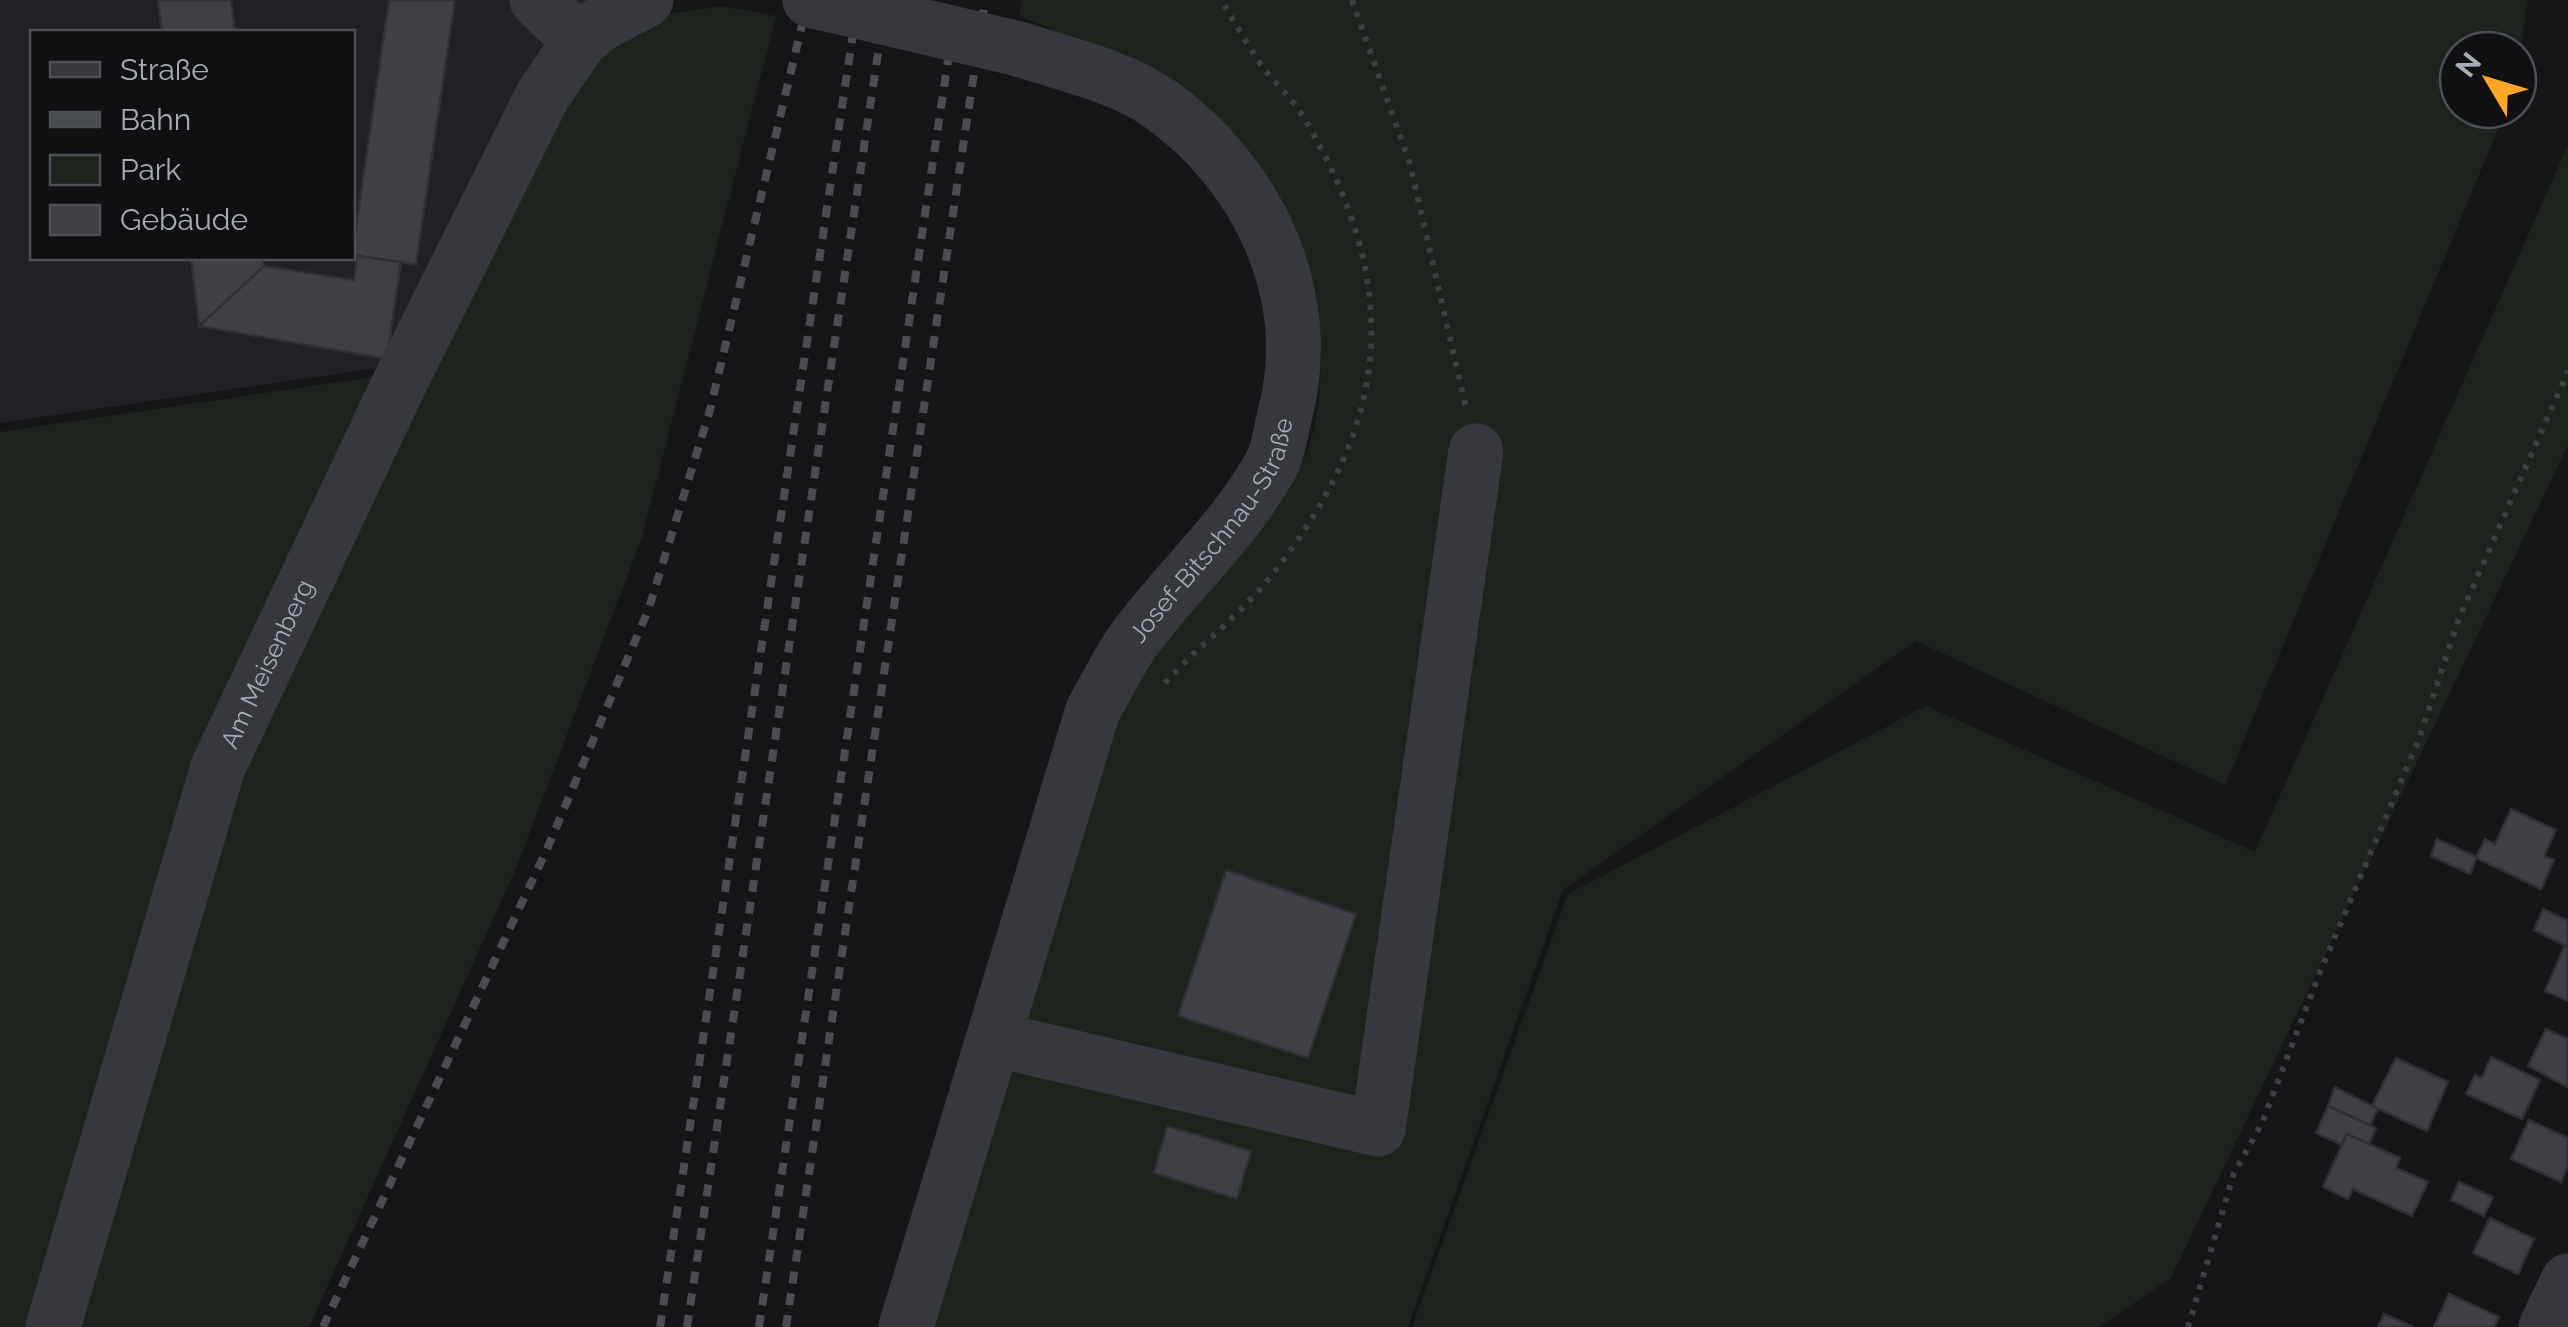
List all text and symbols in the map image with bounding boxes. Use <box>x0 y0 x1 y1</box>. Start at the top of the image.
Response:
legend <box>30 30 355 260</box>
north arrow <box>2438 30 2538 130</box>
text: N <box>2449 46 2488 83</box>
text: Straße <box>120 52 209 87</box>
text: Bahn <box>120 102 191 137</box>
text: Park <box>120 152 181 187</box>
text: Gebäude <box>120 202 248 237</box>
street label: Josef-Bitschnau-Straße <box>1122 415 1299 648</box>
street label: Am Meisenberg <box>214 574 320 753</box>

